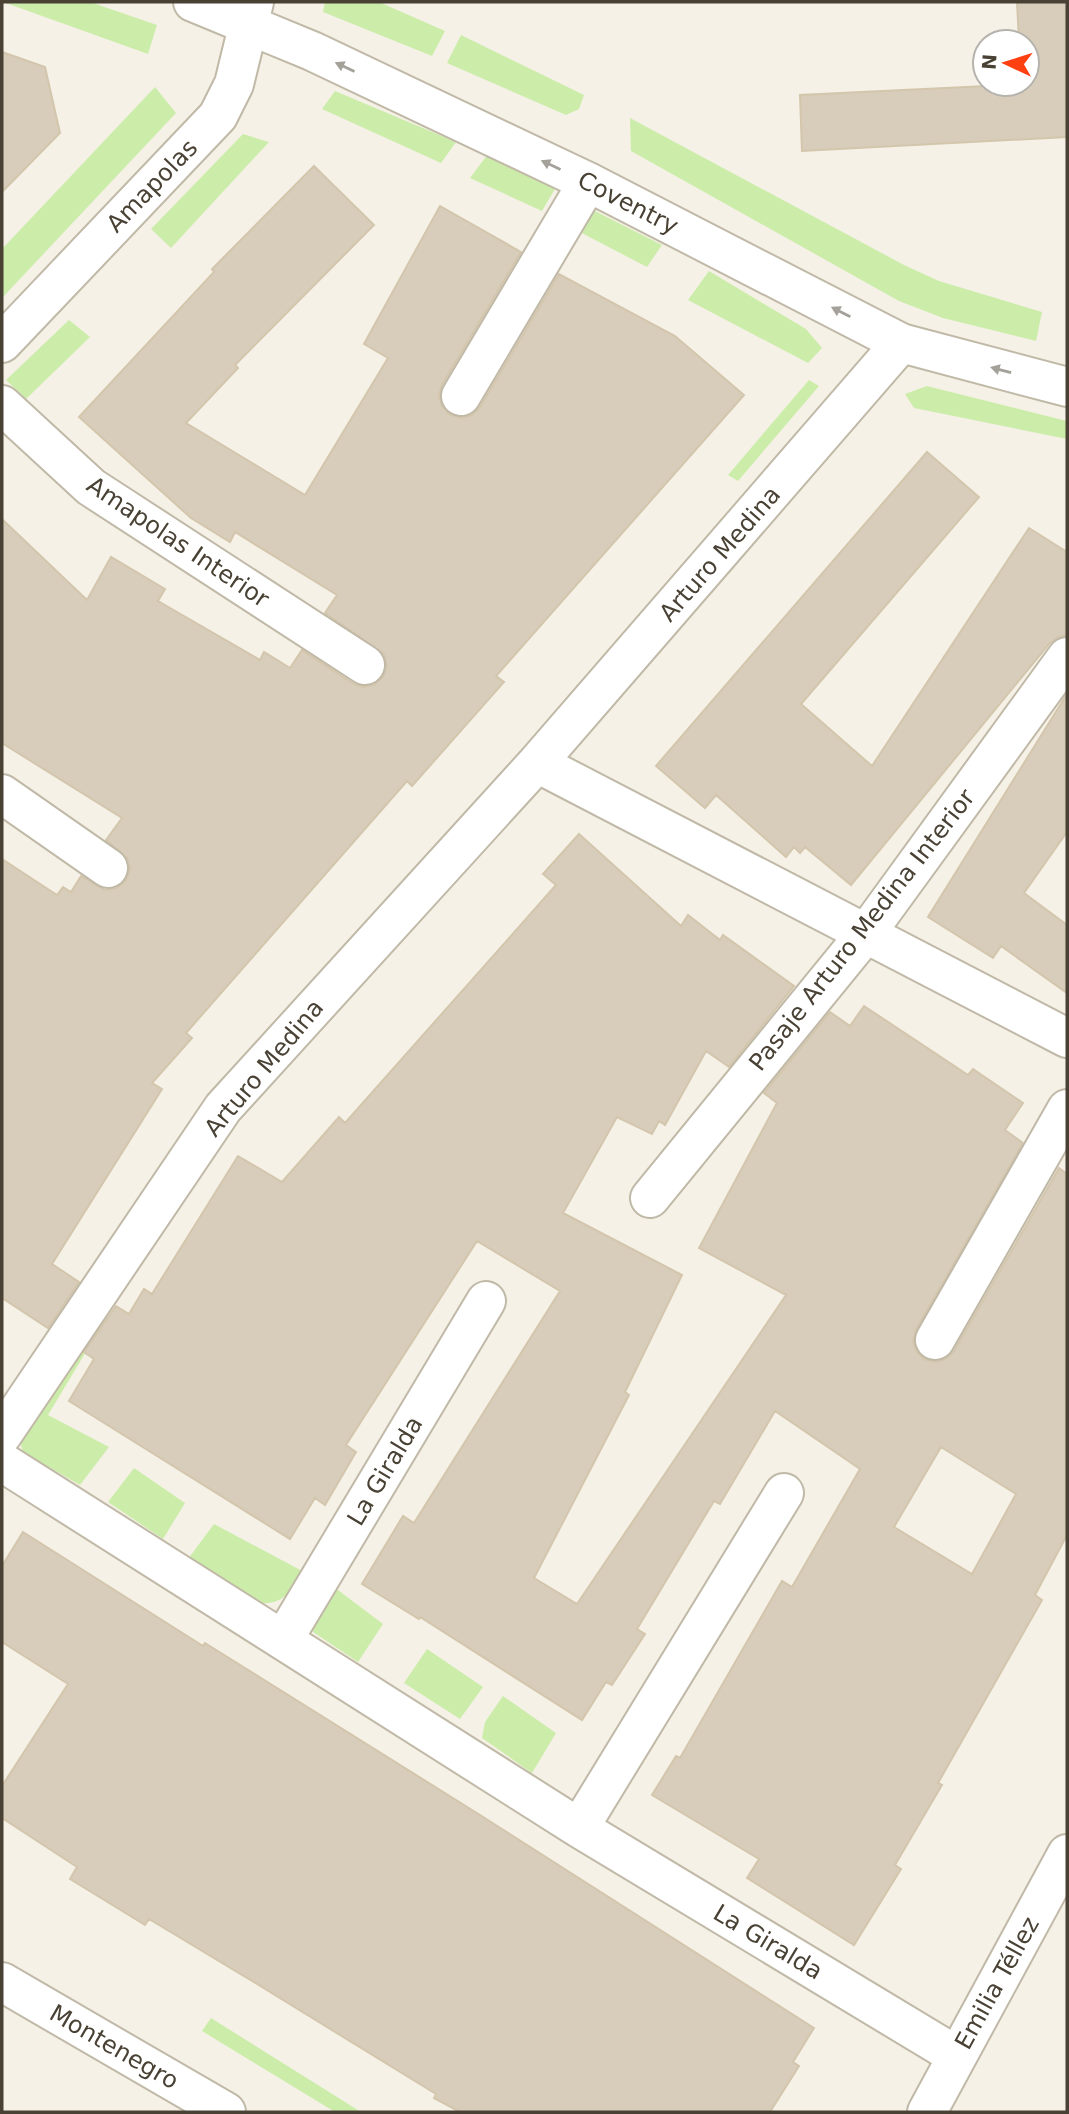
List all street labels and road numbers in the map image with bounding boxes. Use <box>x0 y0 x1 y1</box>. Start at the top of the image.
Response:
street label: Amapolas <box>101 134 203 238</box>
street label: Coventry <box>573 166 683 240</box>
street label: Amapolas Interior <box>82 471 274 613</box>
street label: Arturo Medina <box>654 481 786 627</box>
street label: Pasaje Arturo Medina Interior <box>743 784 981 1076</box>
street label: Arturo Medina <box>199 994 329 1142</box>
street label: La Giralda <box>342 1411 428 1531</box>
street label: La Giralda <box>708 1899 828 1985</box>
street label: Emilia Téllez <box>949 1912 1045 2054</box>
street label: Montenegro <box>45 1999 183 2095</box>

